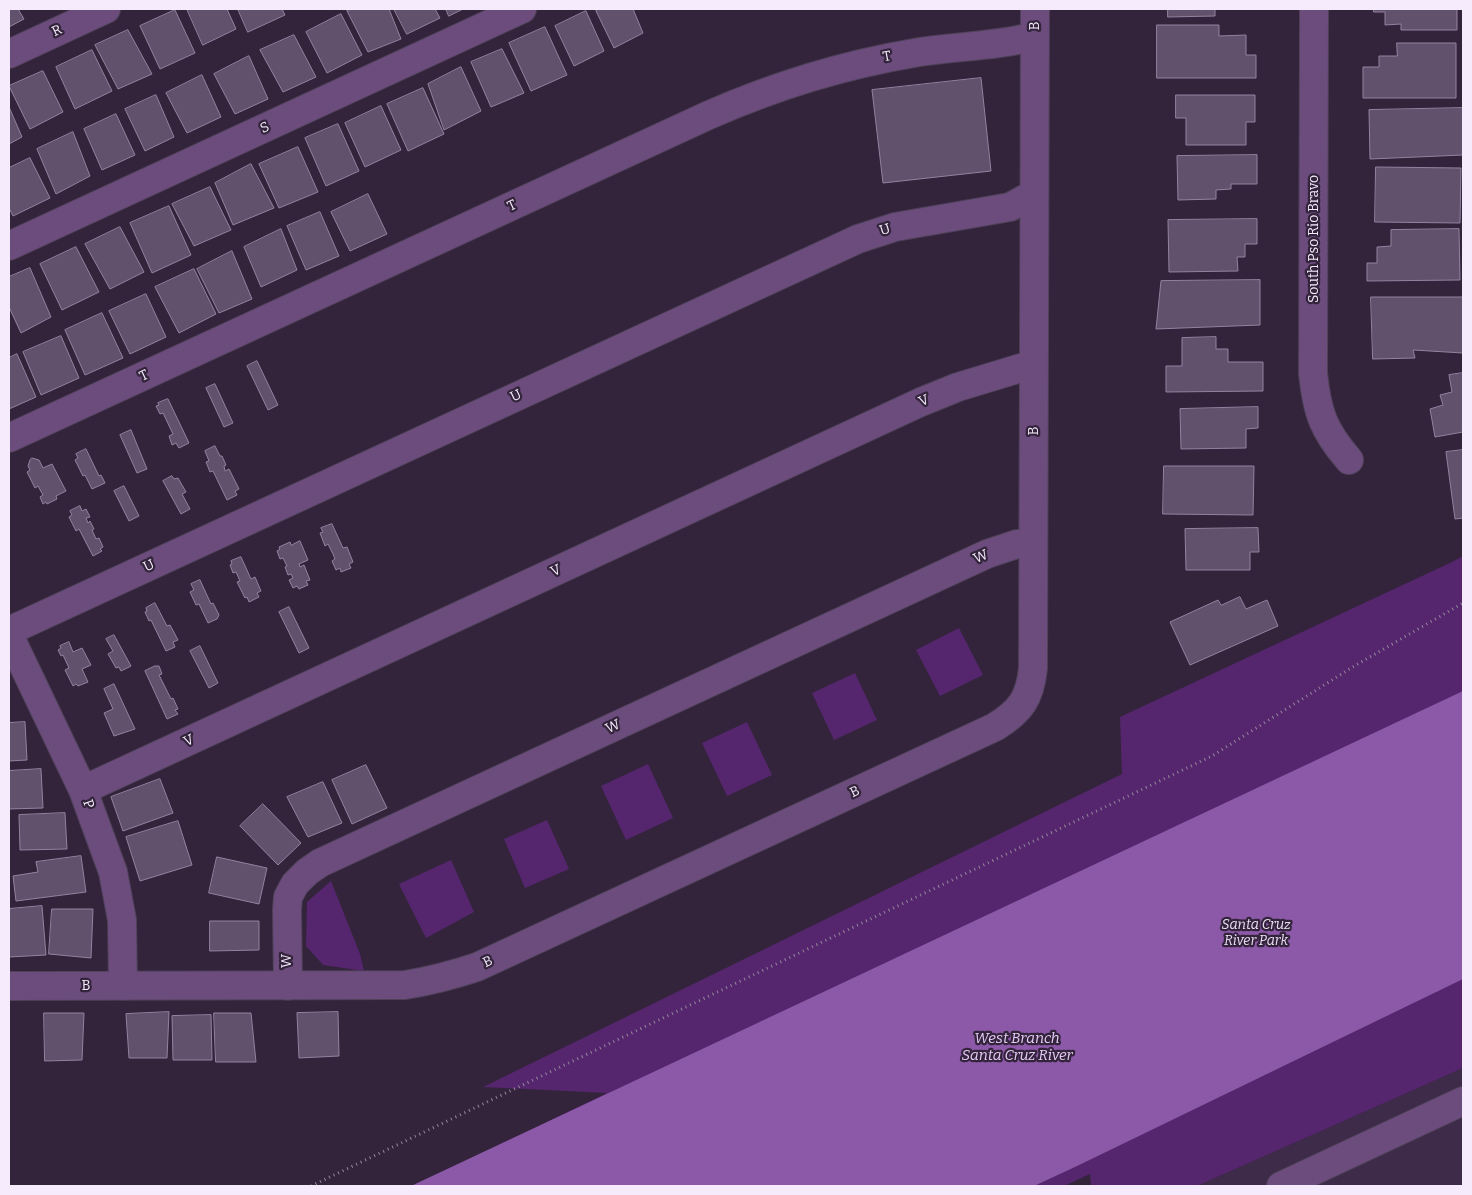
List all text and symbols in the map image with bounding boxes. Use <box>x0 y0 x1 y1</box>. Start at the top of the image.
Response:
street label: R <box>49 21 65 41</box>
street label: B <box>1027 21 1043 31</box>
street label: T <box>881 48 893 66</box>
street label: S <box>258 119 272 137</box>
street label: South Pso Rio Bravo <box>1306 175 1322 303</box>
street label: T <box>505 197 519 215</box>
street label: U <box>878 220 892 240</box>
street label: T <box>137 367 151 385</box>
street label: U <box>508 386 524 406</box>
street label: V <box>916 391 932 411</box>
street label: B <box>1026 426 1042 436</box>
street label: W <box>971 546 991 568</box>
street label: U <box>141 556 157 576</box>
street label: V <box>548 561 564 581</box>
street label: W <box>603 716 623 738</box>
street label: V <box>181 731 197 751</box>
street label: B <box>847 782 863 802</box>
street label: P <box>79 797 97 811</box>
park label: Santa Cruz River Park <box>1221 917 1291 950</box>
street label: B <box>480 952 496 972</box>
street label: W <box>278 954 296 968</box>
street label: B <box>81 978 91 994</box>
water label: West Branch Santa Cruz River <box>961 1030 1073 1065</box>

